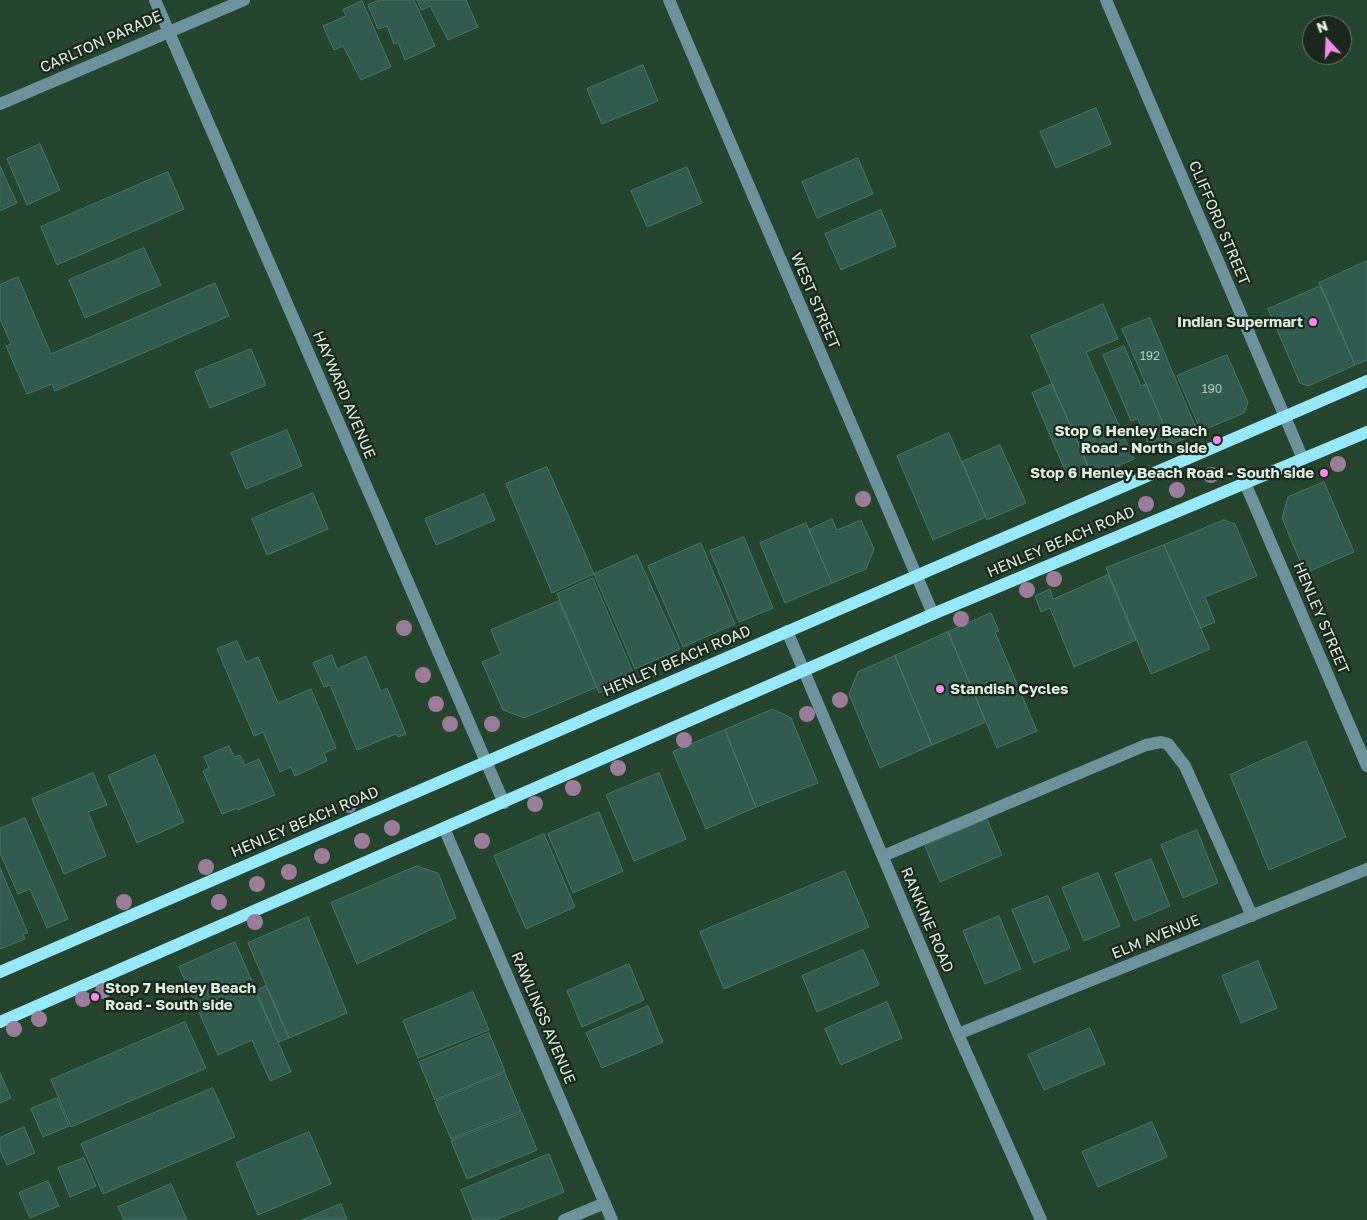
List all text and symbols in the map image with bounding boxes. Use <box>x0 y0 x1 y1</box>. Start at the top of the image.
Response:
street label: CARLTON PARADE <box>37 7 165 77</box>
north arrow <box>1302 15 1352 65</box>
text: N <box>1314 17 1330 36</box>
street label: CLIFFORD STREET <box>1185 158 1253 288</box>
street label: WEST STREET <box>787 250 843 352</box>
place label: Indian Supermart <box>1177 313 1303 331</box>
marker: Indian Supermart <box>1307 316 1319 328</box>
street label: HAYWARD AVENUE <box>309 328 379 462</box>
house number: 192 <box>1140 349 1160 363</box>
house number: 190 <box>1202 382 1222 396</box>
place label: Stop 6 Henley Beach Road - North side <box>1054 422 1207 457</box>
marker: Stop 6 Henley Beach Road - North side <box>1211 434 1223 446</box>
place label: Stop 6 Henley Beach Road - South side <box>1030 464 1314 482</box>
marker: Stop 6 Henley Beach Road - South side <box>1318 467 1330 479</box>
street label: HENLEY BEACH ROAD <box>984 503 1138 581</box>
street label: HENLEY STREET <box>1289 559 1353 677</box>
street label: HENLEY BEACH ROAD <box>600 622 754 700</box>
place label: Standish Cycles <box>950 680 1068 698</box>
marker: Standish Cycles <box>934 683 946 695</box>
street label: HENLEY BEACH ROAD <box>228 783 382 861</box>
street label: RANKINE ROAD <box>897 865 957 975</box>
street label: ELM AVENUE <box>1109 911 1203 963</box>
street label: RAWLINGS AVENUE <box>507 949 579 1087</box>
place label: Stop 7 Henley Beach Road - South side <box>105 979 256 1014</box>
marker: Stop 7 Henley Beach Road - South side <box>89 991 101 1003</box>

